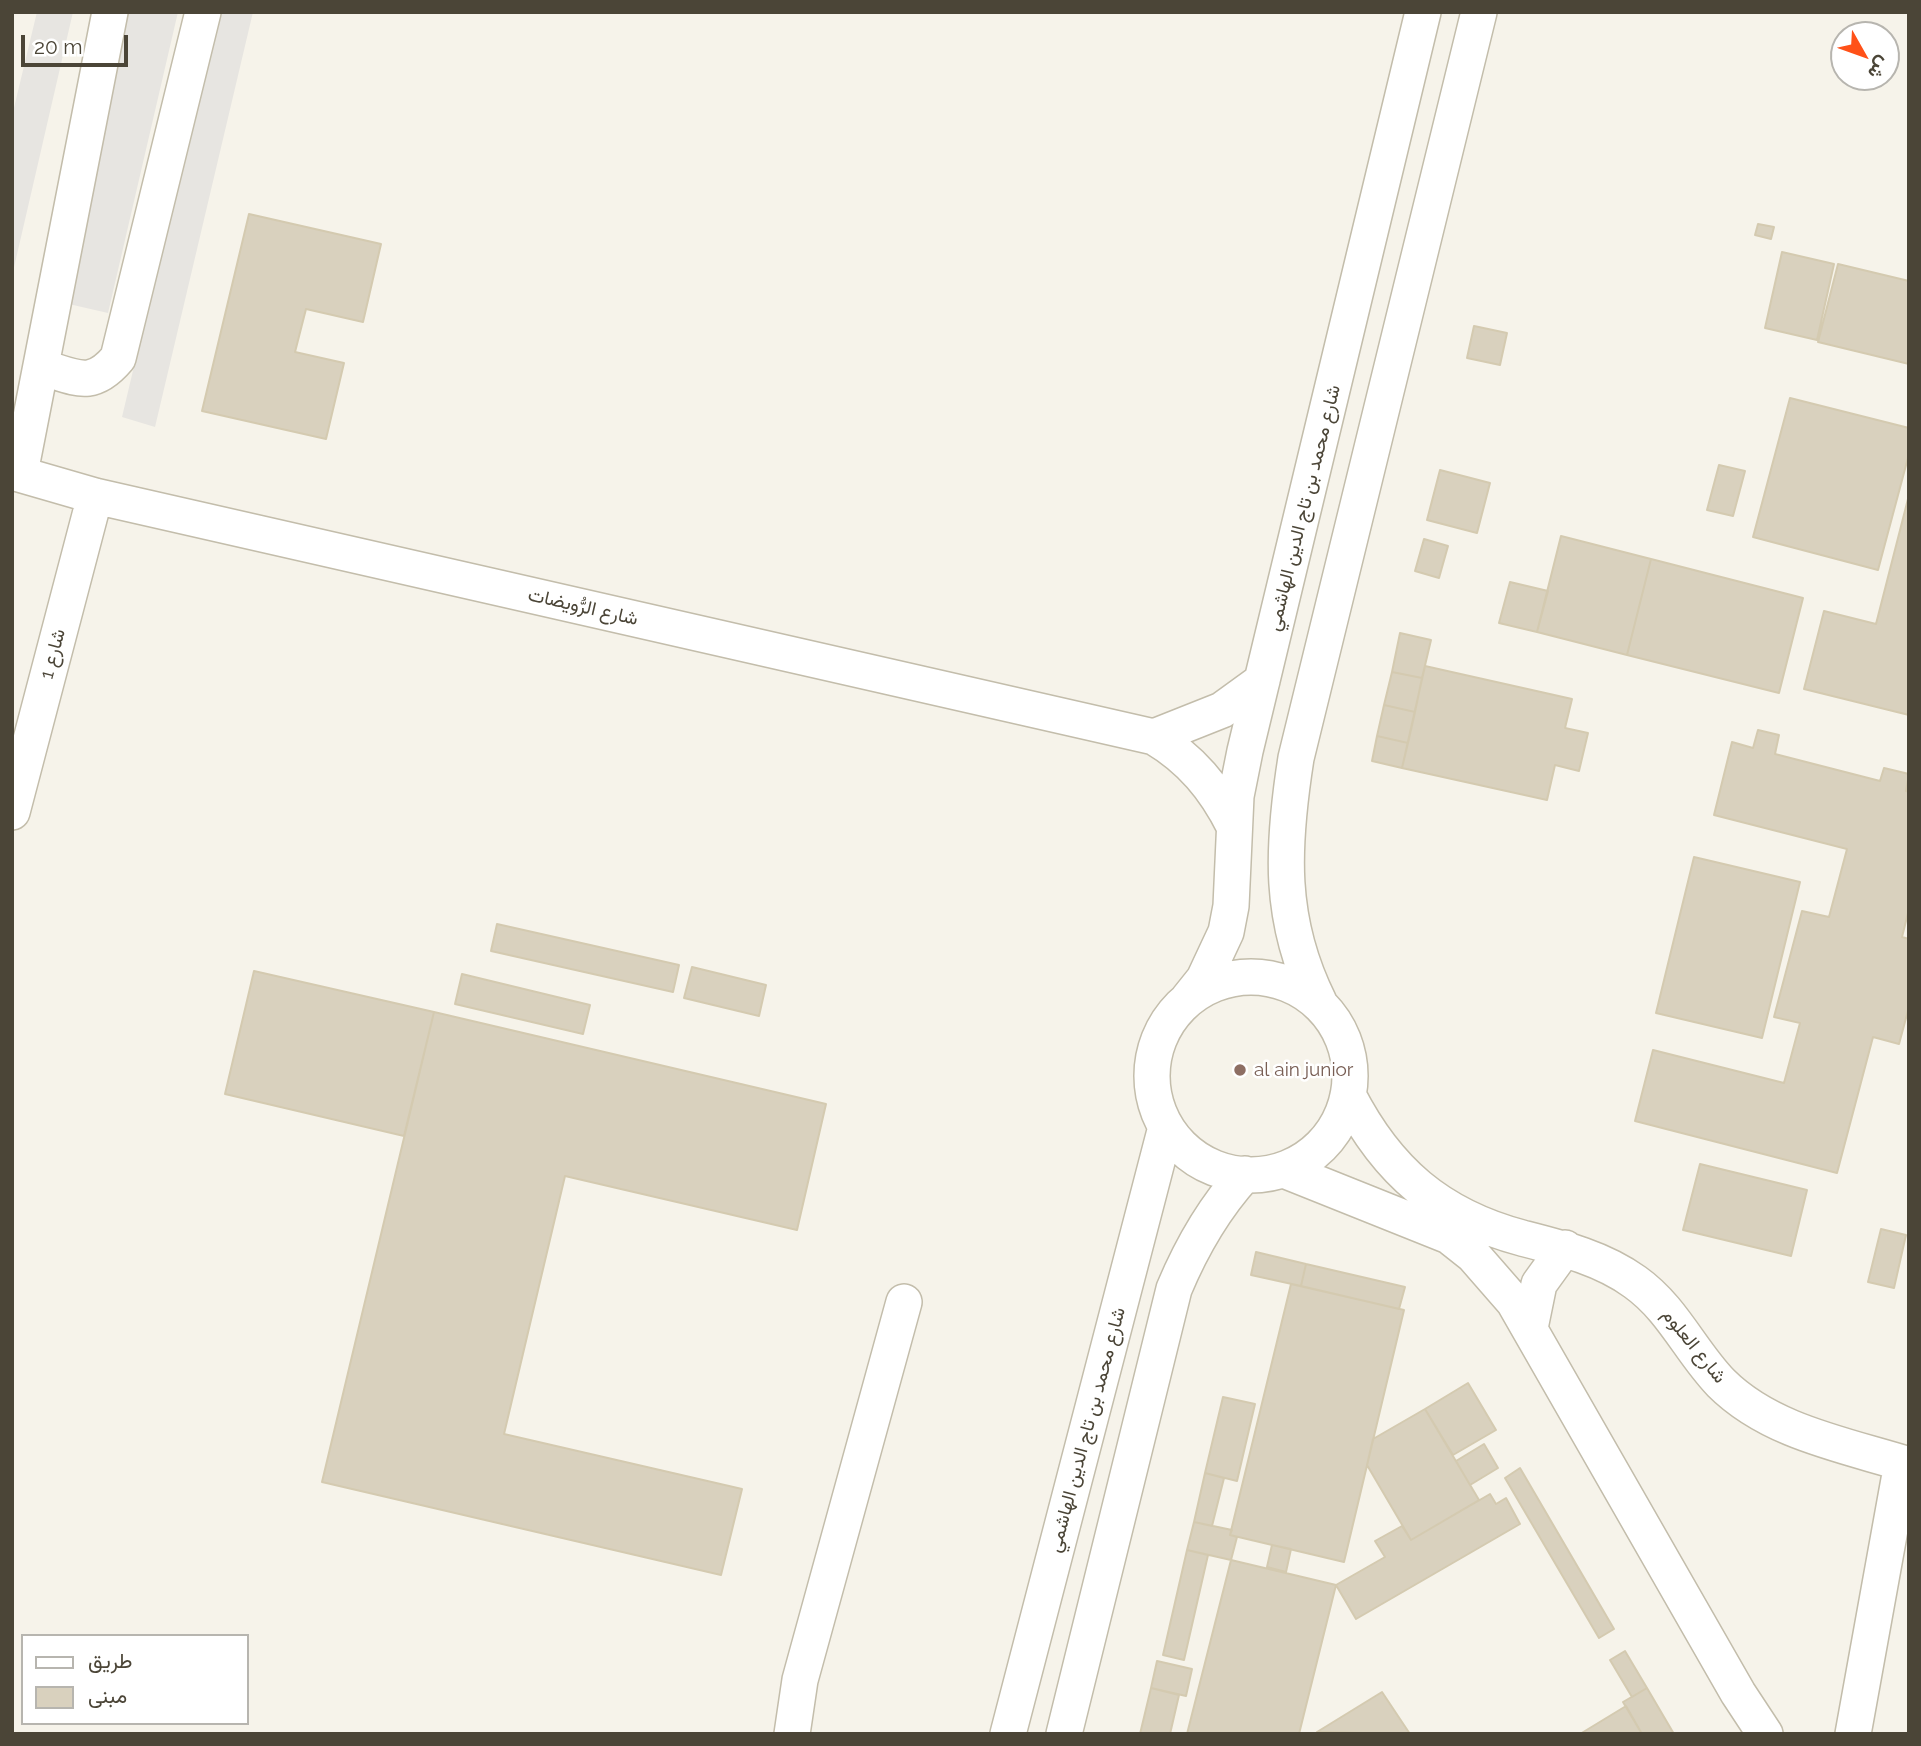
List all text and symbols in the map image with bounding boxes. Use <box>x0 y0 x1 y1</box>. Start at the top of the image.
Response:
scale bar <box>24 21 131 65</box>
north arrow <box>1830 21 1900 91</box>
text: 20 m <box>34 34 82 59</box>
text: ش <box>1864 52 1895 84</box>
street label: شارع محمد بن تاج الدين الهاشمي <box>1262 383 1346 633</box>
street label: شارع الرُّويضات <box>526 583 640 631</box>
street label: شارع 1 <box>35 626 71 682</box>
place label: al ain junior <box>1254 1059 1354 1081</box>
marker: al ain junior <box>1232 1062 1248 1078</box>
street label: شارع العلوم <box>1657 1304 1731 1388</box>
street label: شارع محمد بن تاج الدين الهاشمي <box>1043 1305 1131 1555</box>
legend <box>21 1634 248 1725</box>
text: طريق <box>88 1648 133 1673</box>
text: مبنى <box>88 1683 127 1708</box>

